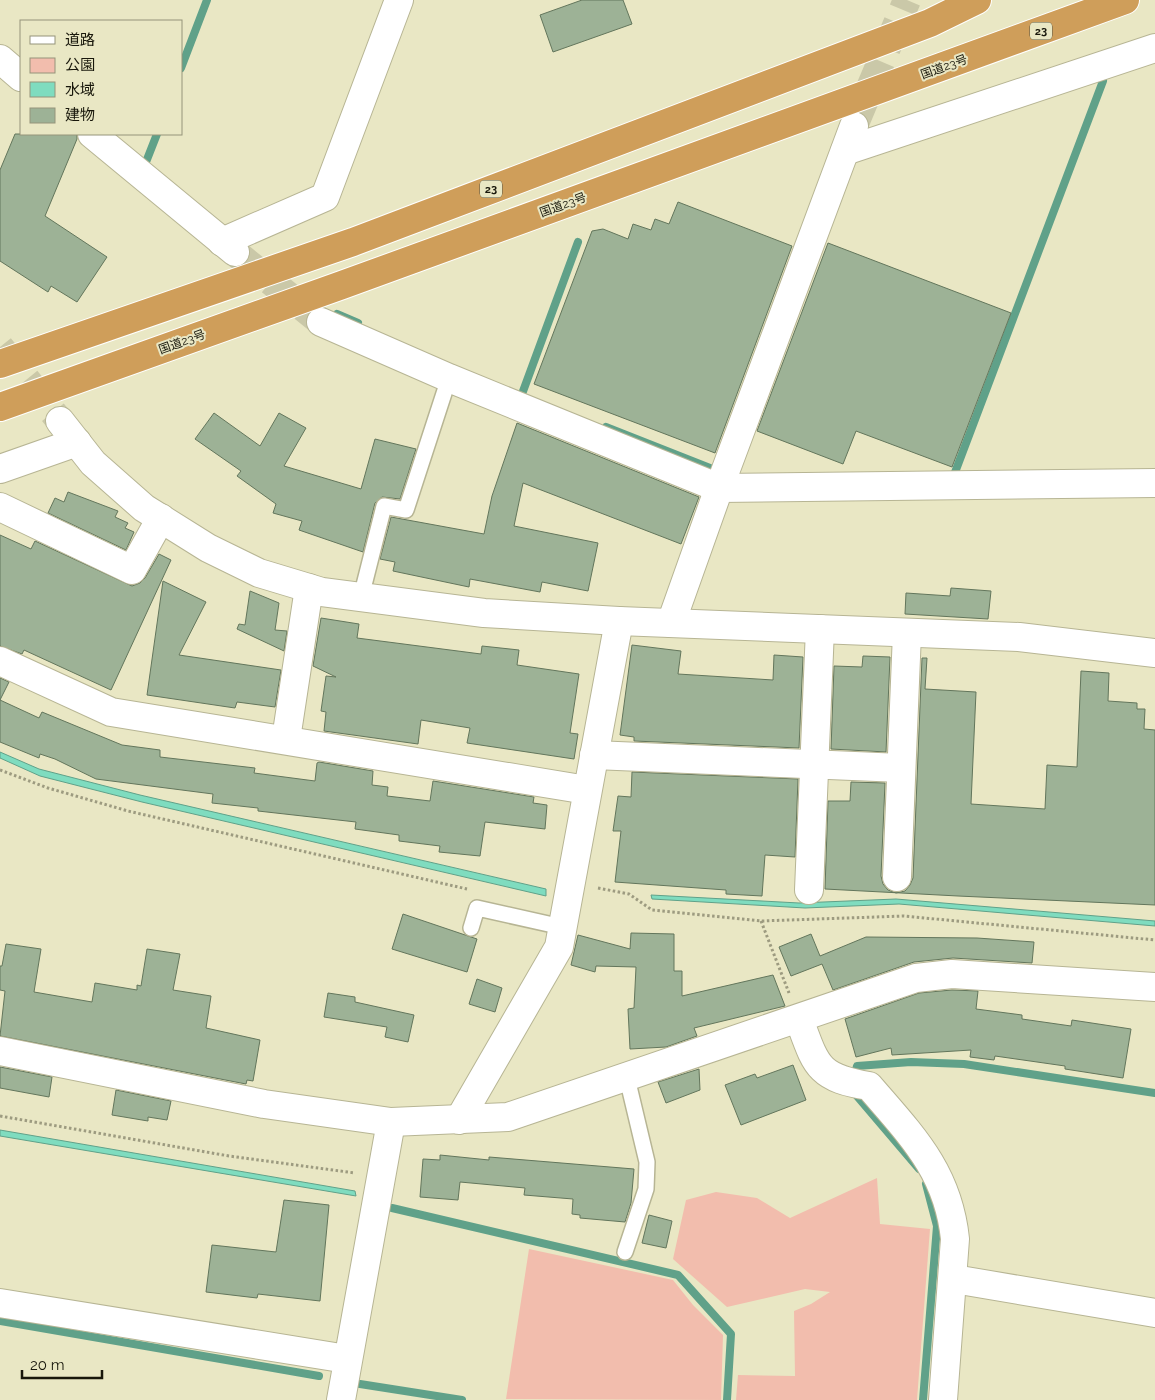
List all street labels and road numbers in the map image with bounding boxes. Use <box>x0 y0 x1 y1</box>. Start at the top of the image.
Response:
road number: 23 <box>1030 22 1052 40</box>
street label: 国道23号 <box>919 52 969 82</box>
road number: 23 <box>480 180 502 198</box>
street label: 国道23号 <box>538 190 588 220</box>
street label: 国道23号 <box>157 327 207 357</box>

